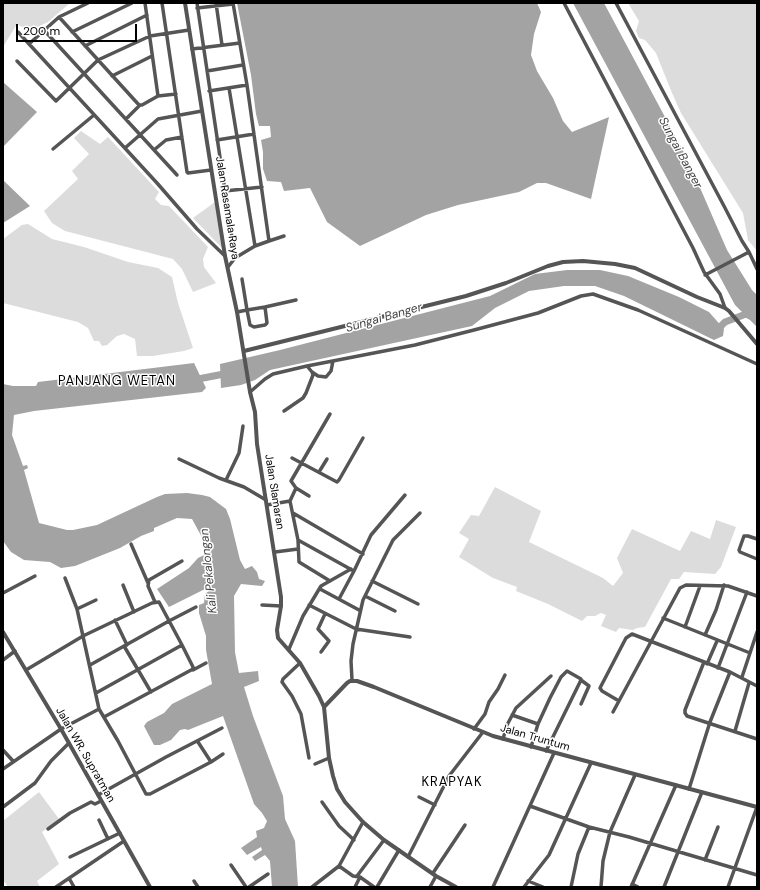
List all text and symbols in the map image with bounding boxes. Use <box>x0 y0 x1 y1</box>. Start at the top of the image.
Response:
scale bar <box>18 16 139 42</box>
text: 200 m <box>23 23 60 39</box>
water label: Sungai Banger <box>655 115 705 191</box>
street label: Jalan Rasamala Raya <box>212 156 242 260</box>
water label: Sungai Banger <box>344 300 424 336</box>
district label: PANJANG WETAN <box>58 374 176 390</box>
street label: Jalan Slamaran <box>262 453 286 531</box>
water label: Kali Pekalongan <box>197 528 221 614</box>
street label: Jalan WR. Supratman <box>52 705 118 805</box>
street label: Jalan Truntum <box>499 722 571 754</box>
district label: KRAPYAK <box>421 775 483 791</box>

